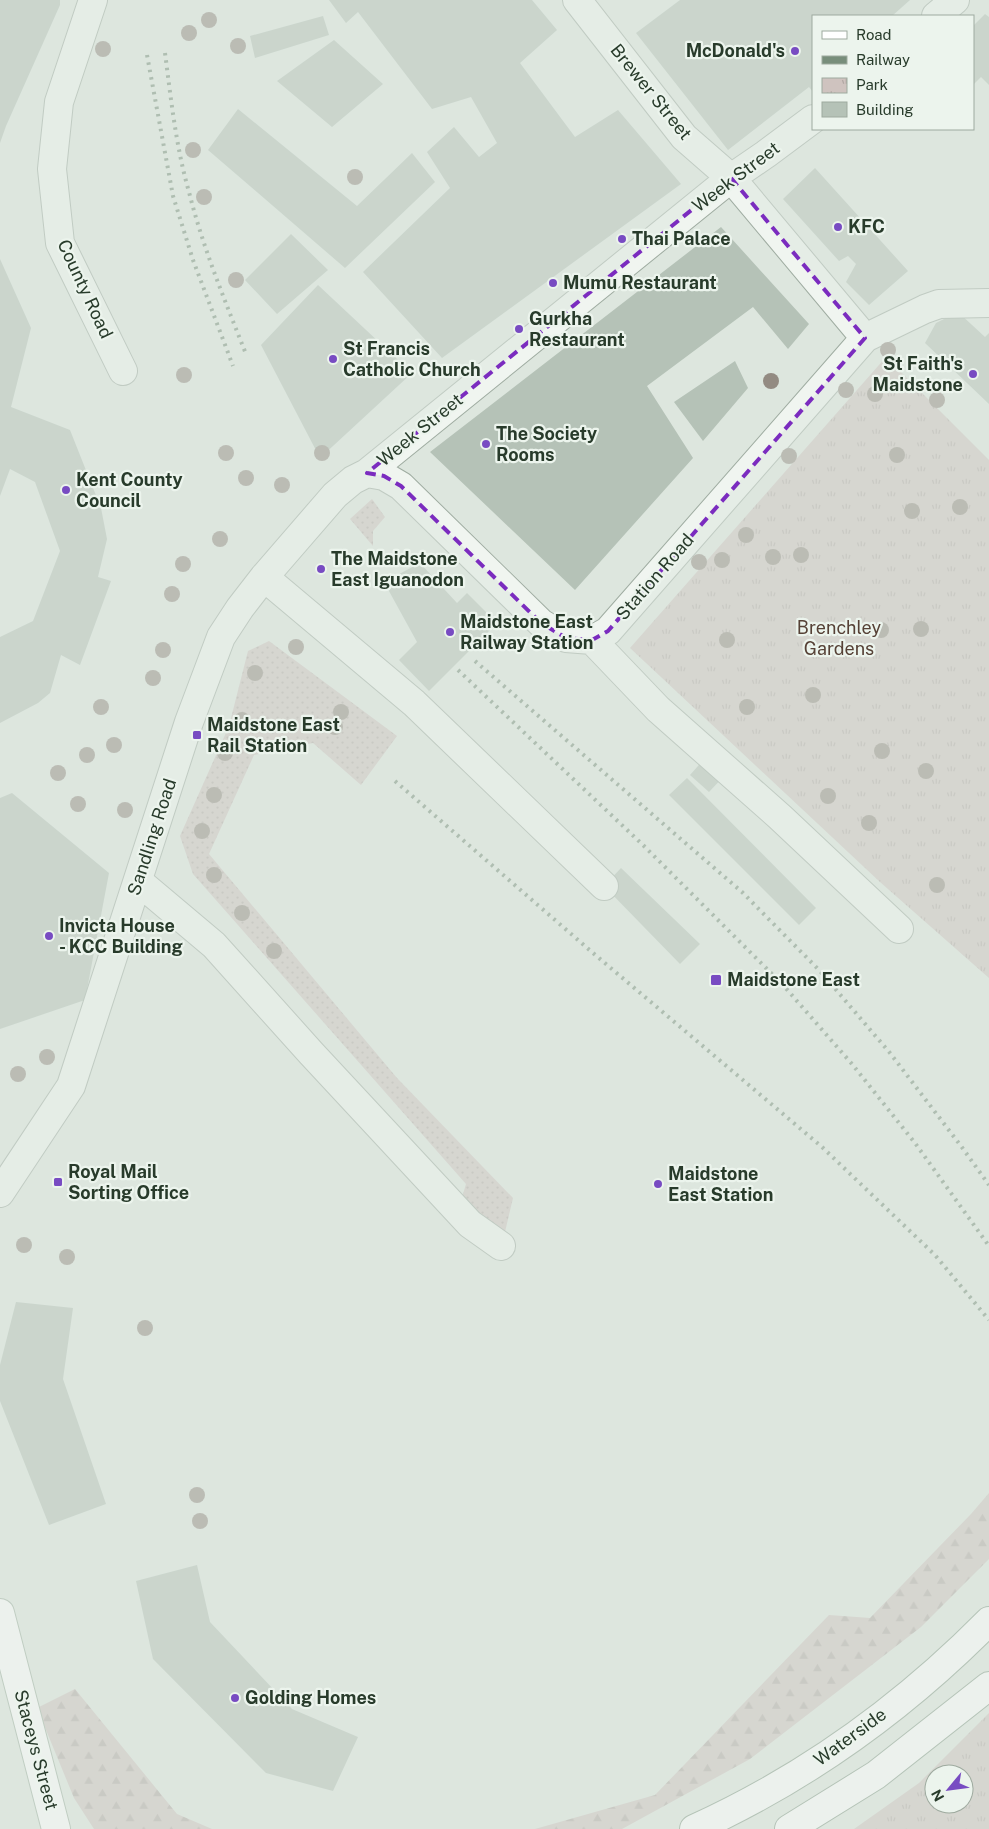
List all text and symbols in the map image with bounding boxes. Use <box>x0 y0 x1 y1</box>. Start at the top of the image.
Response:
legend <box>812 15 974 130</box>
text: Road <box>856 26 892 43</box>
street label: Brewer Street <box>606 40 696 144</box>
place label: McDonald's <box>686 40 785 61</box>
marker: McDonald's <box>789 45 801 57</box>
text: Railway <box>856 51 910 68</box>
text: Park <box>856 76 888 93</box>
text: Building <box>856 101 914 118</box>
street label: Week Street <box>688 137 783 216</box>
place label: KFC <box>848 216 885 237</box>
marker: KFC <box>832 221 844 233</box>
place label: Thai Palace <box>632 228 731 249</box>
marker: Thai Palace <box>616 233 628 245</box>
street label: County Road <box>53 236 118 342</box>
place label: Mumu Restaurant <box>563 272 717 293</box>
marker: Mumu Restaurant <box>547 277 559 289</box>
place label: Gurkha Restaurant <box>529 308 625 350</box>
marker: Gurkha Restaurant <box>513 323 525 335</box>
place label: St Francis Catholic Church <box>343 338 481 380</box>
marker: St Francis Catholic Church <box>327 353 339 365</box>
place label: St Faith's Maidstone <box>873 353 963 395</box>
marker: St Faith's Maidstone <box>967 368 979 380</box>
street label: Week Street <box>373 389 467 470</box>
place label: The Society Rooms <box>496 423 597 465</box>
marker: The Society Rooms <box>480 438 492 450</box>
place label: Kent County Council <box>76 469 183 511</box>
marker: Kent County Council <box>60 484 72 496</box>
street label: Station Road <box>612 529 698 624</box>
place label: The Maidstone East Iguanodon <box>331 548 464 590</box>
marker: The Maidstone East Iguanodon <box>315 563 327 575</box>
place label: Maidstone East Railway Station <box>460 611 594 653</box>
park label: Brenchley Gardens <box>797 617 882 659</box>
marker: Maidstone East Railway Station <box>444 626 456 638</box>
place label: Maidstone East Rail Station <box>207 714 340 756</box>
marker: Maidstone East Rail Station <box>191 729 203 741</box>
street label: Sandling Road <box>123 776 180 898</box>
place label: Invicta House - KCC Building <box>59 915 183 957</box>
marker: Invicta House - KCC Building <box>43 930 55 942</box>
place label: Maidstone East <box>727 969 860 990</box>
marker: Maidstone East <box>709 973 723 987</box>
place label: Royal Mail Sorting Office <box>68 1161 189 1203</box>
place label: Maidstone East Station <box>668 1163 773 1205</box>
marker: Royal Mail Sorting Office <box>52 1176 64 1188</box>
marker: Maidstone East Station <box>652 1178 664 1190</box>
street label: Staceys Street <box>10 1687 63 1812</box>
place label: Golding Homes <box>245 1687 376 1708</box>
marker: Golding Homes <box>229 1692 241 1704</box>
street label: Waterside <box>809 1703 890 1770</box>
north arrow <box>924 1764 974 1814</box>
text: N <box>928 1787 947 1804</box>

